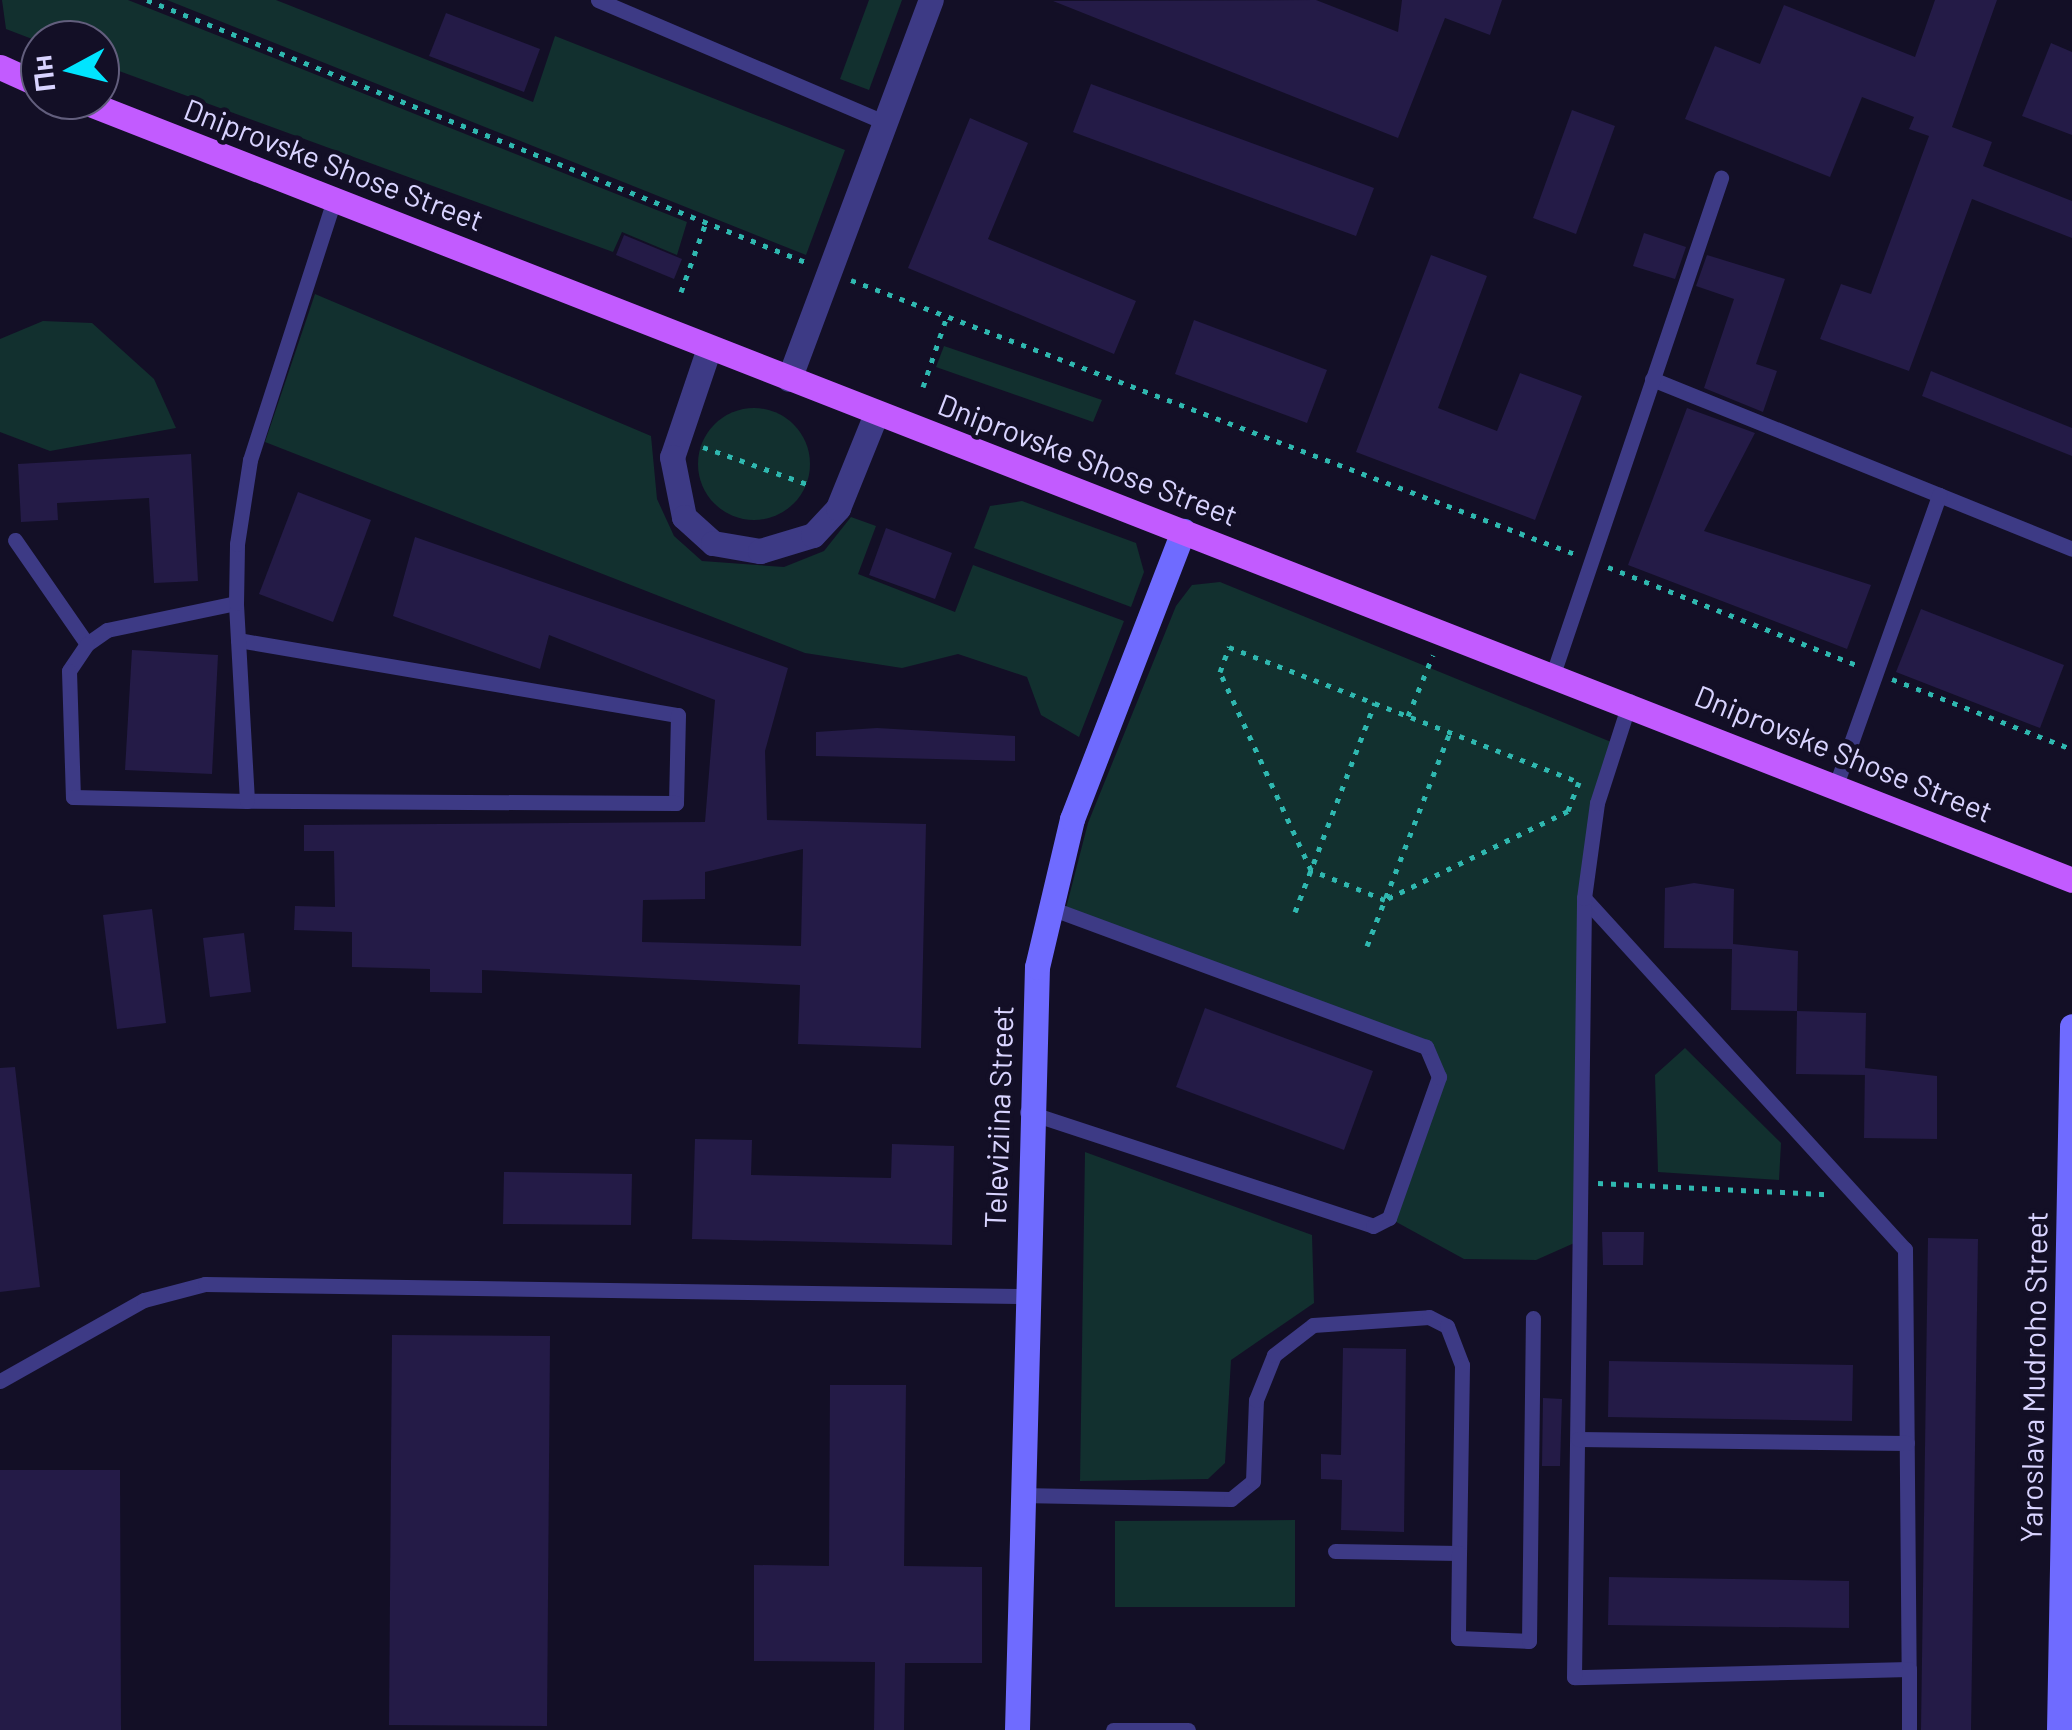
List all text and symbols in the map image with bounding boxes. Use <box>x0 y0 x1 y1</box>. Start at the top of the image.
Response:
north arrow <box>20 20 120 120</box>
text: Пн <box>23 53 61 94</box>
street label: Dniprovske Shose Street <box>179 90 489 238</box>
street label: Dniprovske Shose Street <box>933 385 1243 533</box>
street label: Dniprovske Shose Street <box>1690 677 1998 829</box>
street label: Televiziina Street <box>976 1005 1020 1229</box>
street label: Yaroslava Mudroho Street <box>2012 1211 2054 1543</box>

